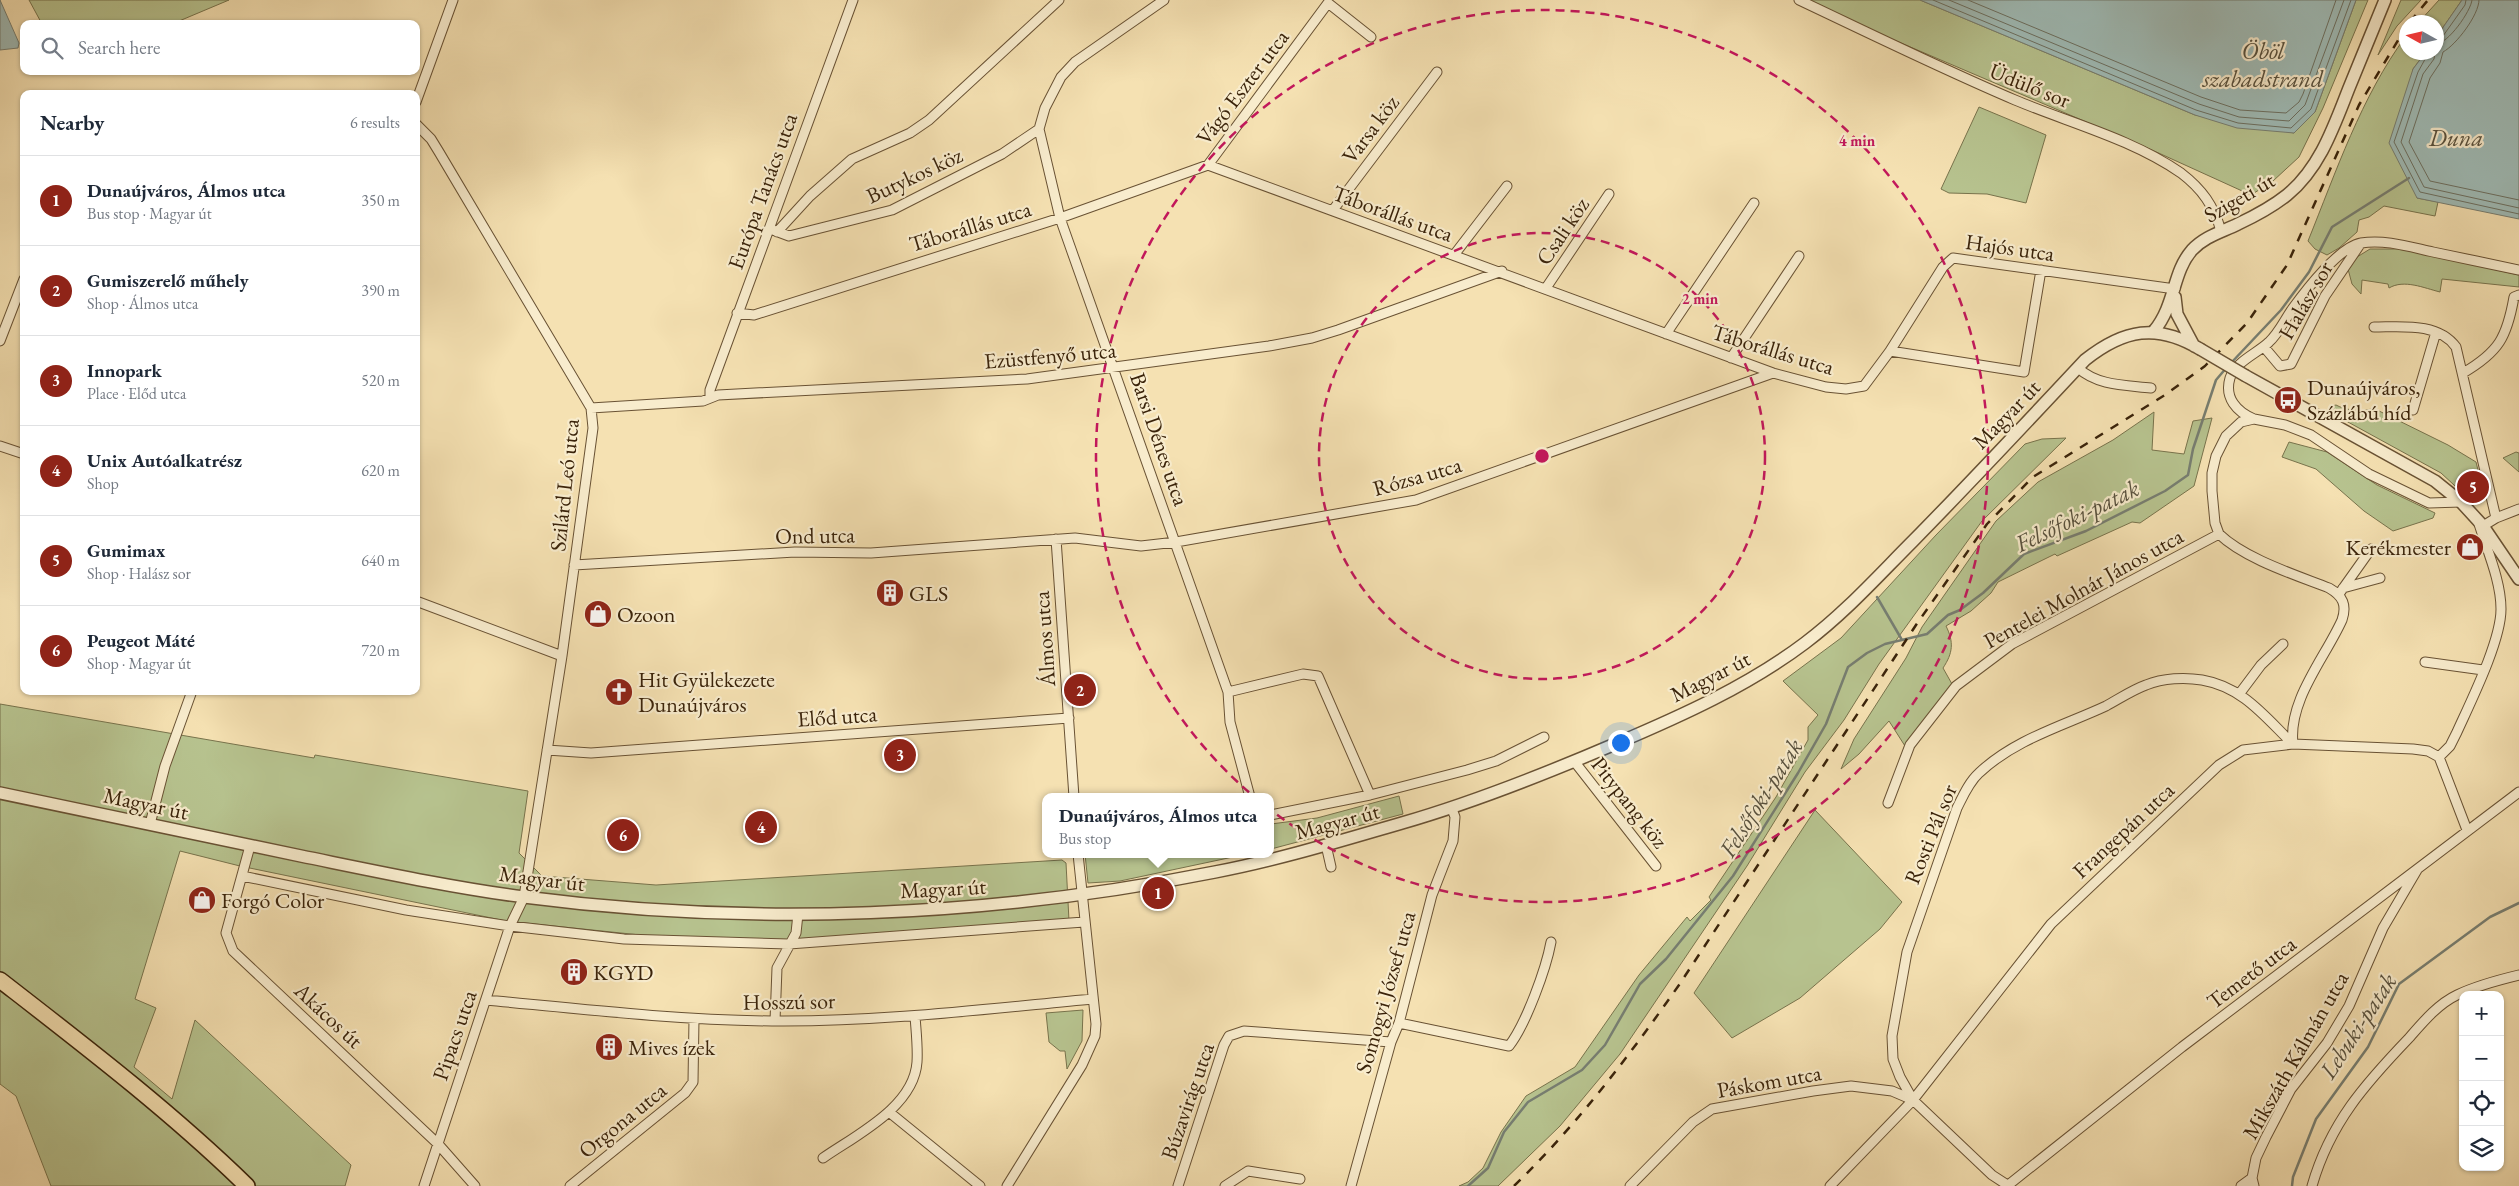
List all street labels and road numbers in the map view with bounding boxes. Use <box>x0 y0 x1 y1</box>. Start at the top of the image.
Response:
street label: Vágó Eszter utca <box>1190 24 1295 151</box>
street label: Üdülő sor <box>1985 56 2075 115</box>
street label: Varsa köz <box>1335 89 1406 169</box>
street label: Európa Tanács utca <box>721 109 804 273</box>
street label: Butykos köz <box>861 140 968 210</box>
street label: Szigeti út <box>2199 166 2280 229</box>
street label: Táborállás utca <box>1329 178 1457 249</box>
street label: Csali köz <box>1529 191 1596 271</box>
street label: Táborállás utca <box>906 194 1035 259</box>
street label: Hajós utca <box>1964 227 2057 268</box>
street label: Halász sor <box>2271 255 2340 345</box>
street label: Táborállás utca <box>1708 317 1838 382</box>
street label: Ezüstfenyő utca <box>983 335 1117 376</box>
street label: Barsi Dénes utca <box>1123 369 1196 510</box>
street label: Magyar út <box>1966 373 2047 455</box>
street label: Szilárd Leó utca <box>543 417 586 553</box>
street label: Rózsa utca <box>1370 450 1465 503</box>
street label: Ond utca <box>775 520 855 551</box>
street label: Pentelei Molnár János utca <box>1978 521 2188 655</box>
street label: Álmos utca <box>1027 590 1062 689</box>
street label: Magyar út <box>1665 644 1755 709</box>
street label: Előd utca <box>796 699 878 734</box>
street label: Pitypang köz <box>1585 751 1675 855</box>
street label: Frangepán utca <box>2066 776 2180 885</box>
street label: Rosti Pál sor <box>1897 779 1964 888</box>
street label: Magyar út <box>101 780 191 827</box>
street label: Magyar út <box>1292 796 1383 847</box>
street label: Magyar út <box>497 859 587 898</box>
street label: Magyar út <box>899 872 987 905</box>
street label: Somogyi József utca <box>1348 907 1423 1077</box>
street label: Temető utca <box>2201 929 2302 1016</box>
street label: Mikszáth Kálmán utca <box>2236 966 2355 1144</box>
street label: Akácos út <box>287 976 369 1055</box>
street label: Pipacs utca <box>426 986 484 1084</box>
street label: Hosszú sor <box>742 986 836 1017</box>
street label: Búzavirág utca <box>1154 1038 1221 1164</box>
street label: Páskom utca <box>1715 1058 1824 1105</box>
street label: Orgona utca <box>572 1076 673 1165</box>

